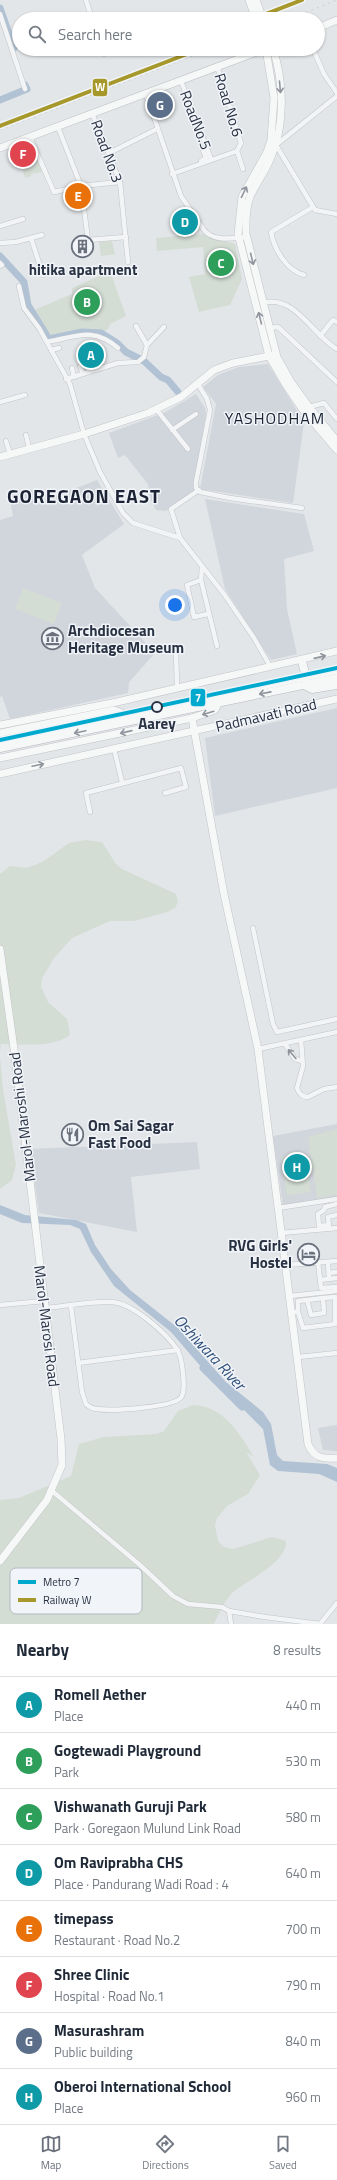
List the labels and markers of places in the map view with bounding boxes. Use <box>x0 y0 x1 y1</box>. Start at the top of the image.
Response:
pin: G <box>147 90 173 120</box>
pin: F <box>10 139 36 169</box>
pin: E <box>65 181 91 211</box>
pin: D <box>172 207 198 237</box>
building icon: hitika apartment <box>70 233 96 259</box>
pin: C <box>208 248 234 278</box>
place label: hitika apartment <box>29 258 138 281</box>
pin: B <box>74 287 100 317</box>
pin: A <box>78 340 104 370</box>
place label: Archdiocesan Heritage Museum <box>68 619 184 659</box>
museum icon: Archdiocesan Heritage Museum <box>39 626 65 652</box>
marker: Aarey <box>151 701 163 713</box>
place label: Aarey <box>138 712 176 735</box>
place label: Om Sai Sagar Fast Food <box>88 1114 174 1154</box>
restaurant icon: Om Sai Sagar Fast Food <box>59 1121 85 1147</box>
pin: H <box>284 1152 310 1182</box>
place label: RVG Girls' Hostel <box>228 1234 292 1274</box>
hotel icon: RVG Girls' Hostel <box>295 1241 321 1267</box>

